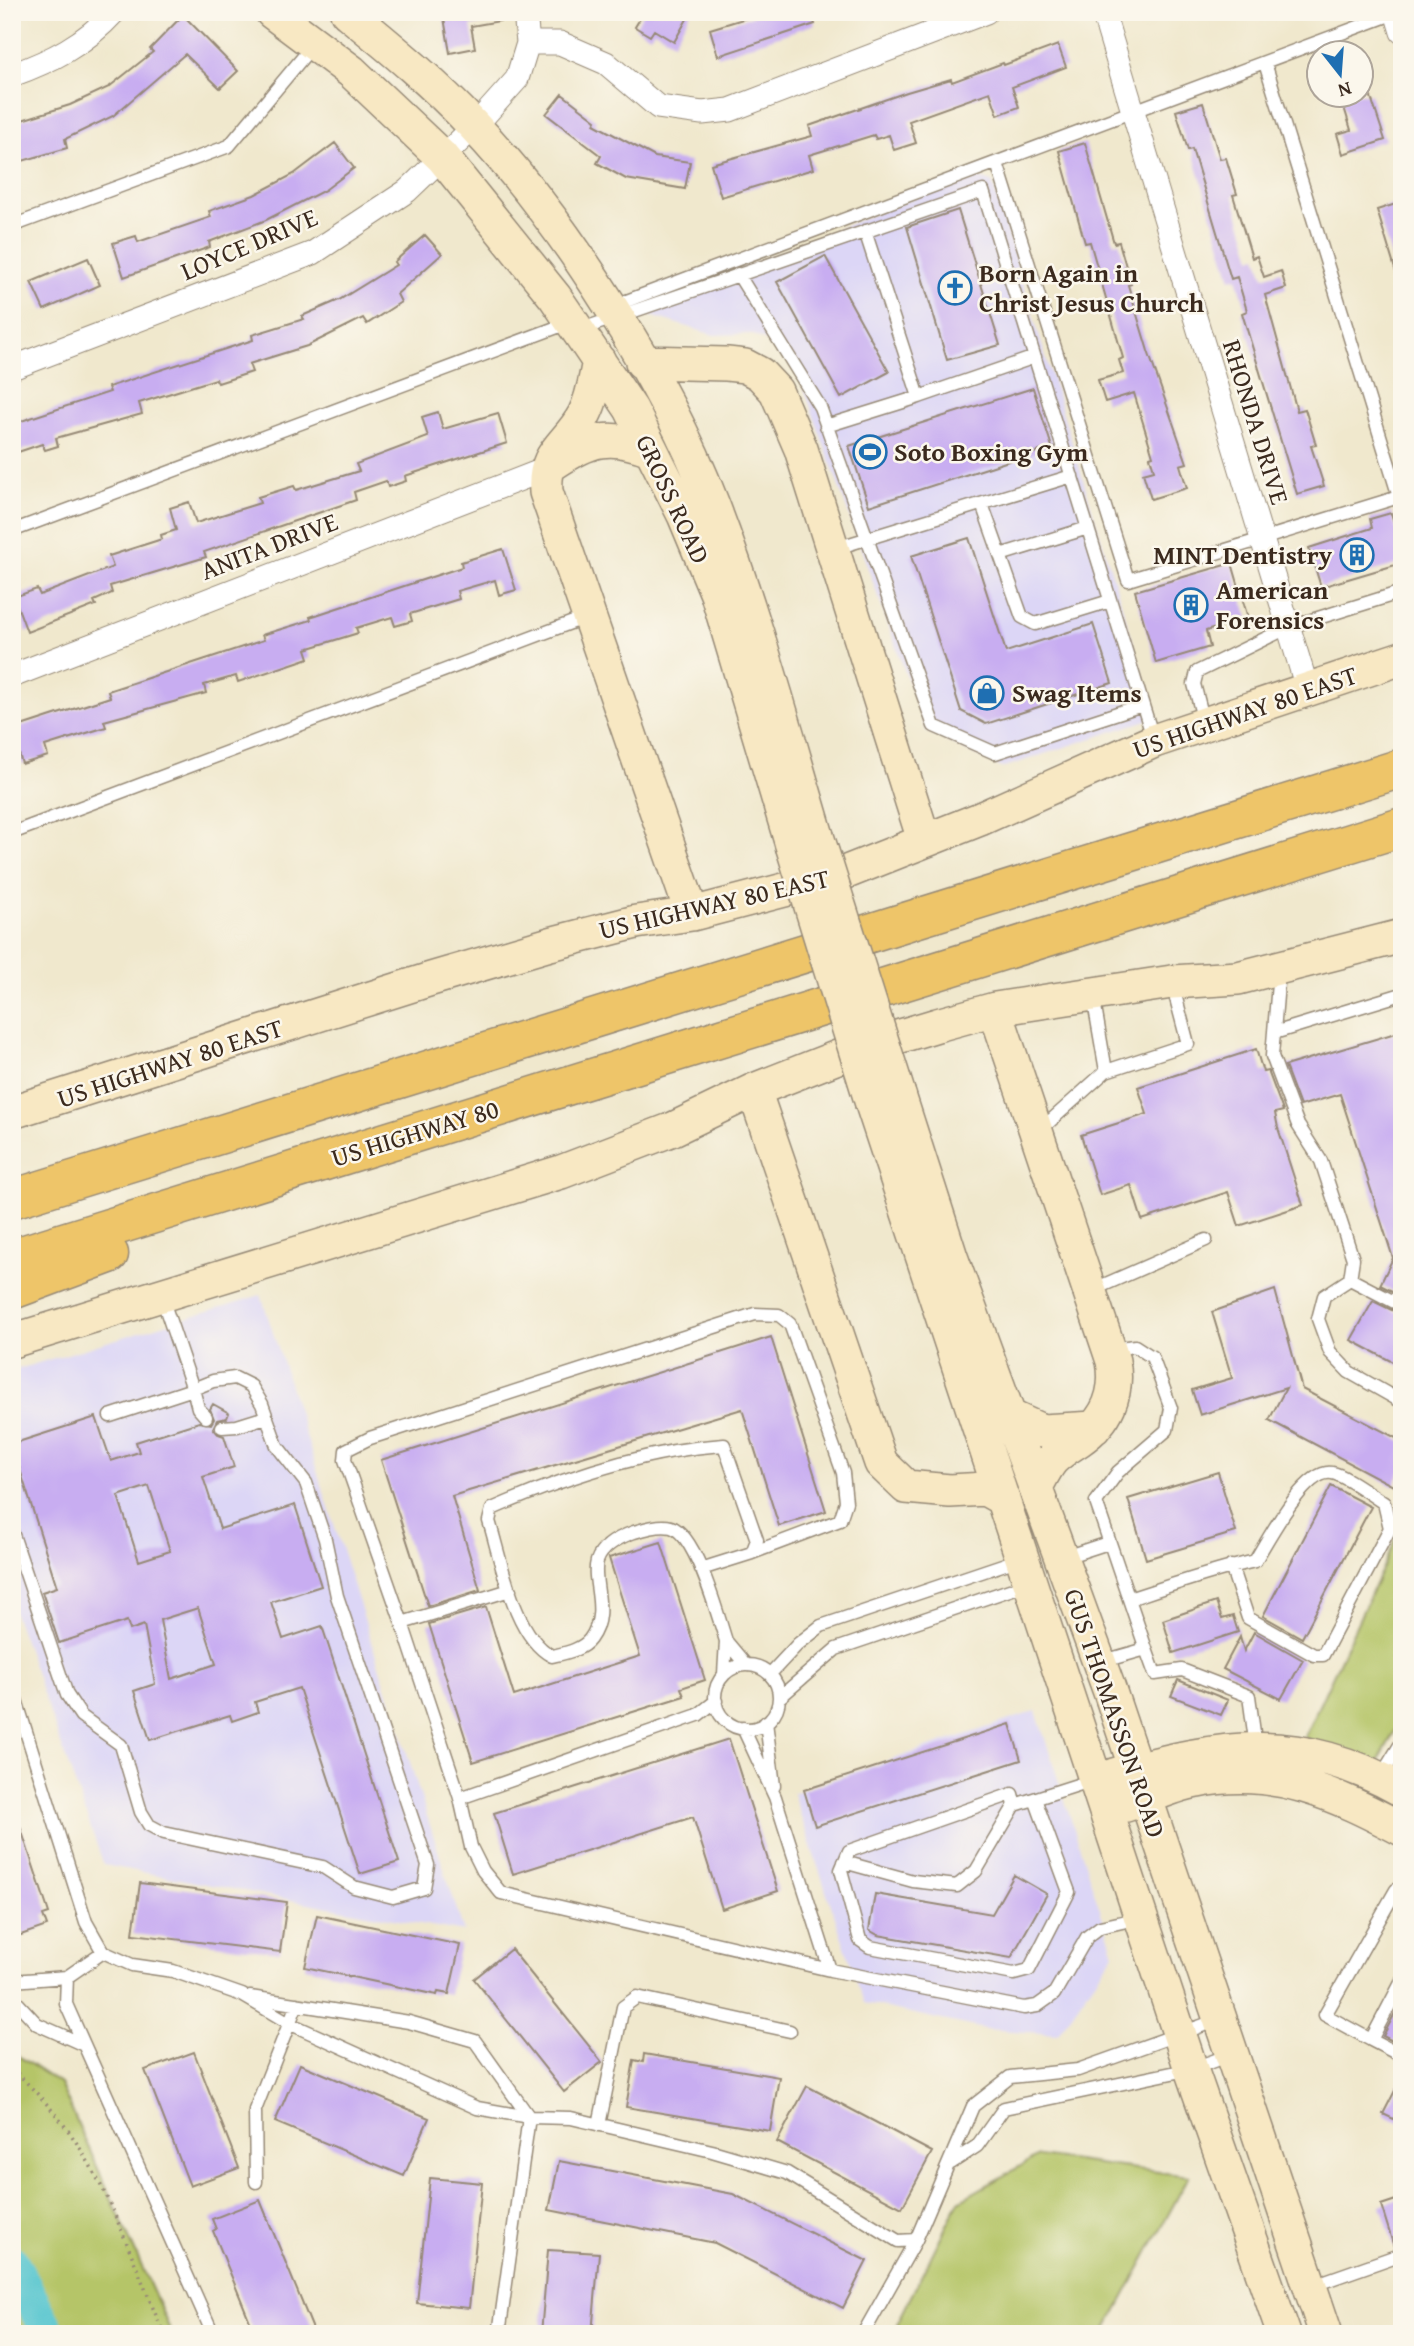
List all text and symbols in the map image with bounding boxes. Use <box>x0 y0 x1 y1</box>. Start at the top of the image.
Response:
north arrow <box>1306 38 1376 108</box>
text: N <box>1335 75 1355 106</box>
street label: LOYCE DRIVE <box>174 197 323 290</box>
place label: Born Again in Christ Jesus Church <box>979 253 1205 322</box>
church icon: Born Again in Christ Jesus Church <box>936 269 974 307</box>
street label: RHONDA DRIVE <box>1213 335 1300 509</box>
street label: GROSS ROAD <box>626 428 720 570</box>
place label: Soto Boxing Gym <box>894 432 1089 471</box>
sports icon: Soto Boxing Gym <box>851 433 889 471</box>
street label: ANITA DRIVE <box>195 501 343 590</box>
place label: MINT Dentistry <box>1153 535 1333 574</box>
building icon: MINT Dentistry <box>1338 536 1376 574</box>
place label: American Forensics <box>1216 570 1329 639</box>
building icon: American Forensics <box>1172 586 1210 624</box>
street label: US HIGHWAY 80 EAST <box>1127 655 1363 768</box>
place label: Swag Items <box>1012 673 1142 712</box>
shop icon: Swag Items <box>968 674 1006 712</box>
street label: US HIGHWAY 80 EAST <box>595 858 833 949</box>
street label: US HIGHWAY 80 EAST <box>52 1008 288 1117</box>
street label: US HIGHWAY 80 <box>326 1089 503 1177</box>
street label: GUS THOMASSON ROAD <box>1055 1583 1176 1843</box>

